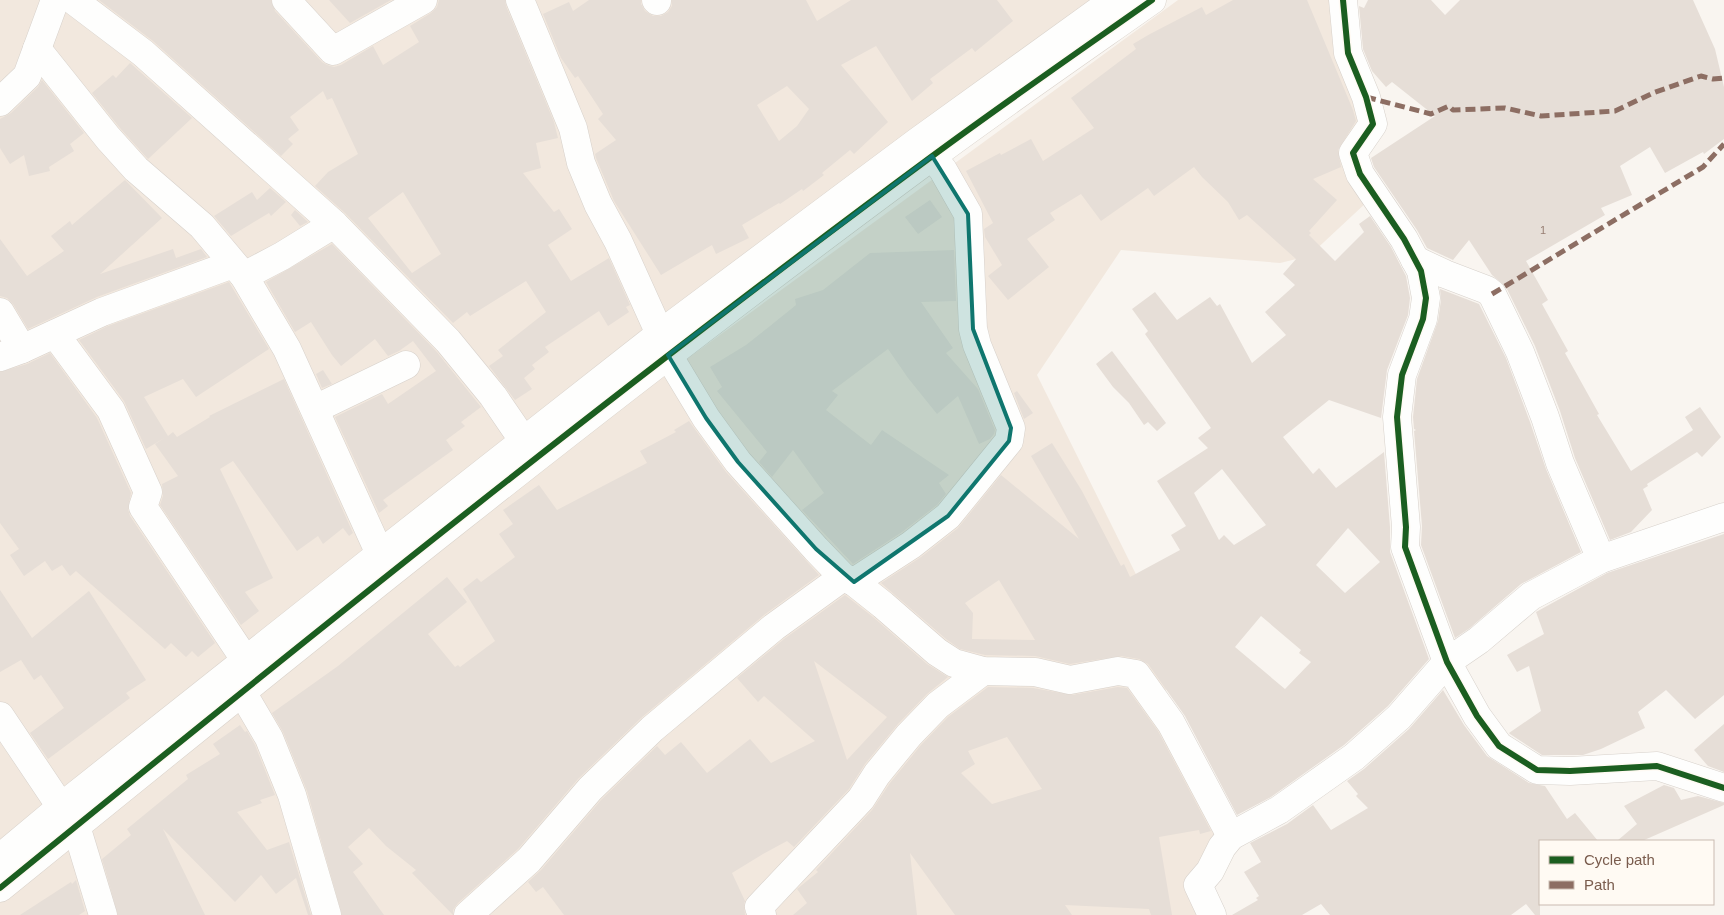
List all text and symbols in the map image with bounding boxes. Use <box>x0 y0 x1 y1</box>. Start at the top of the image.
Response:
house number: 1 <box>1540 224 1546 236</box>
legend <box>1539 840 1714 905</box>
text: Cycle path <box>1584 851 1655 868</box>
text: Path <box>1584 876 1615 893</box>

